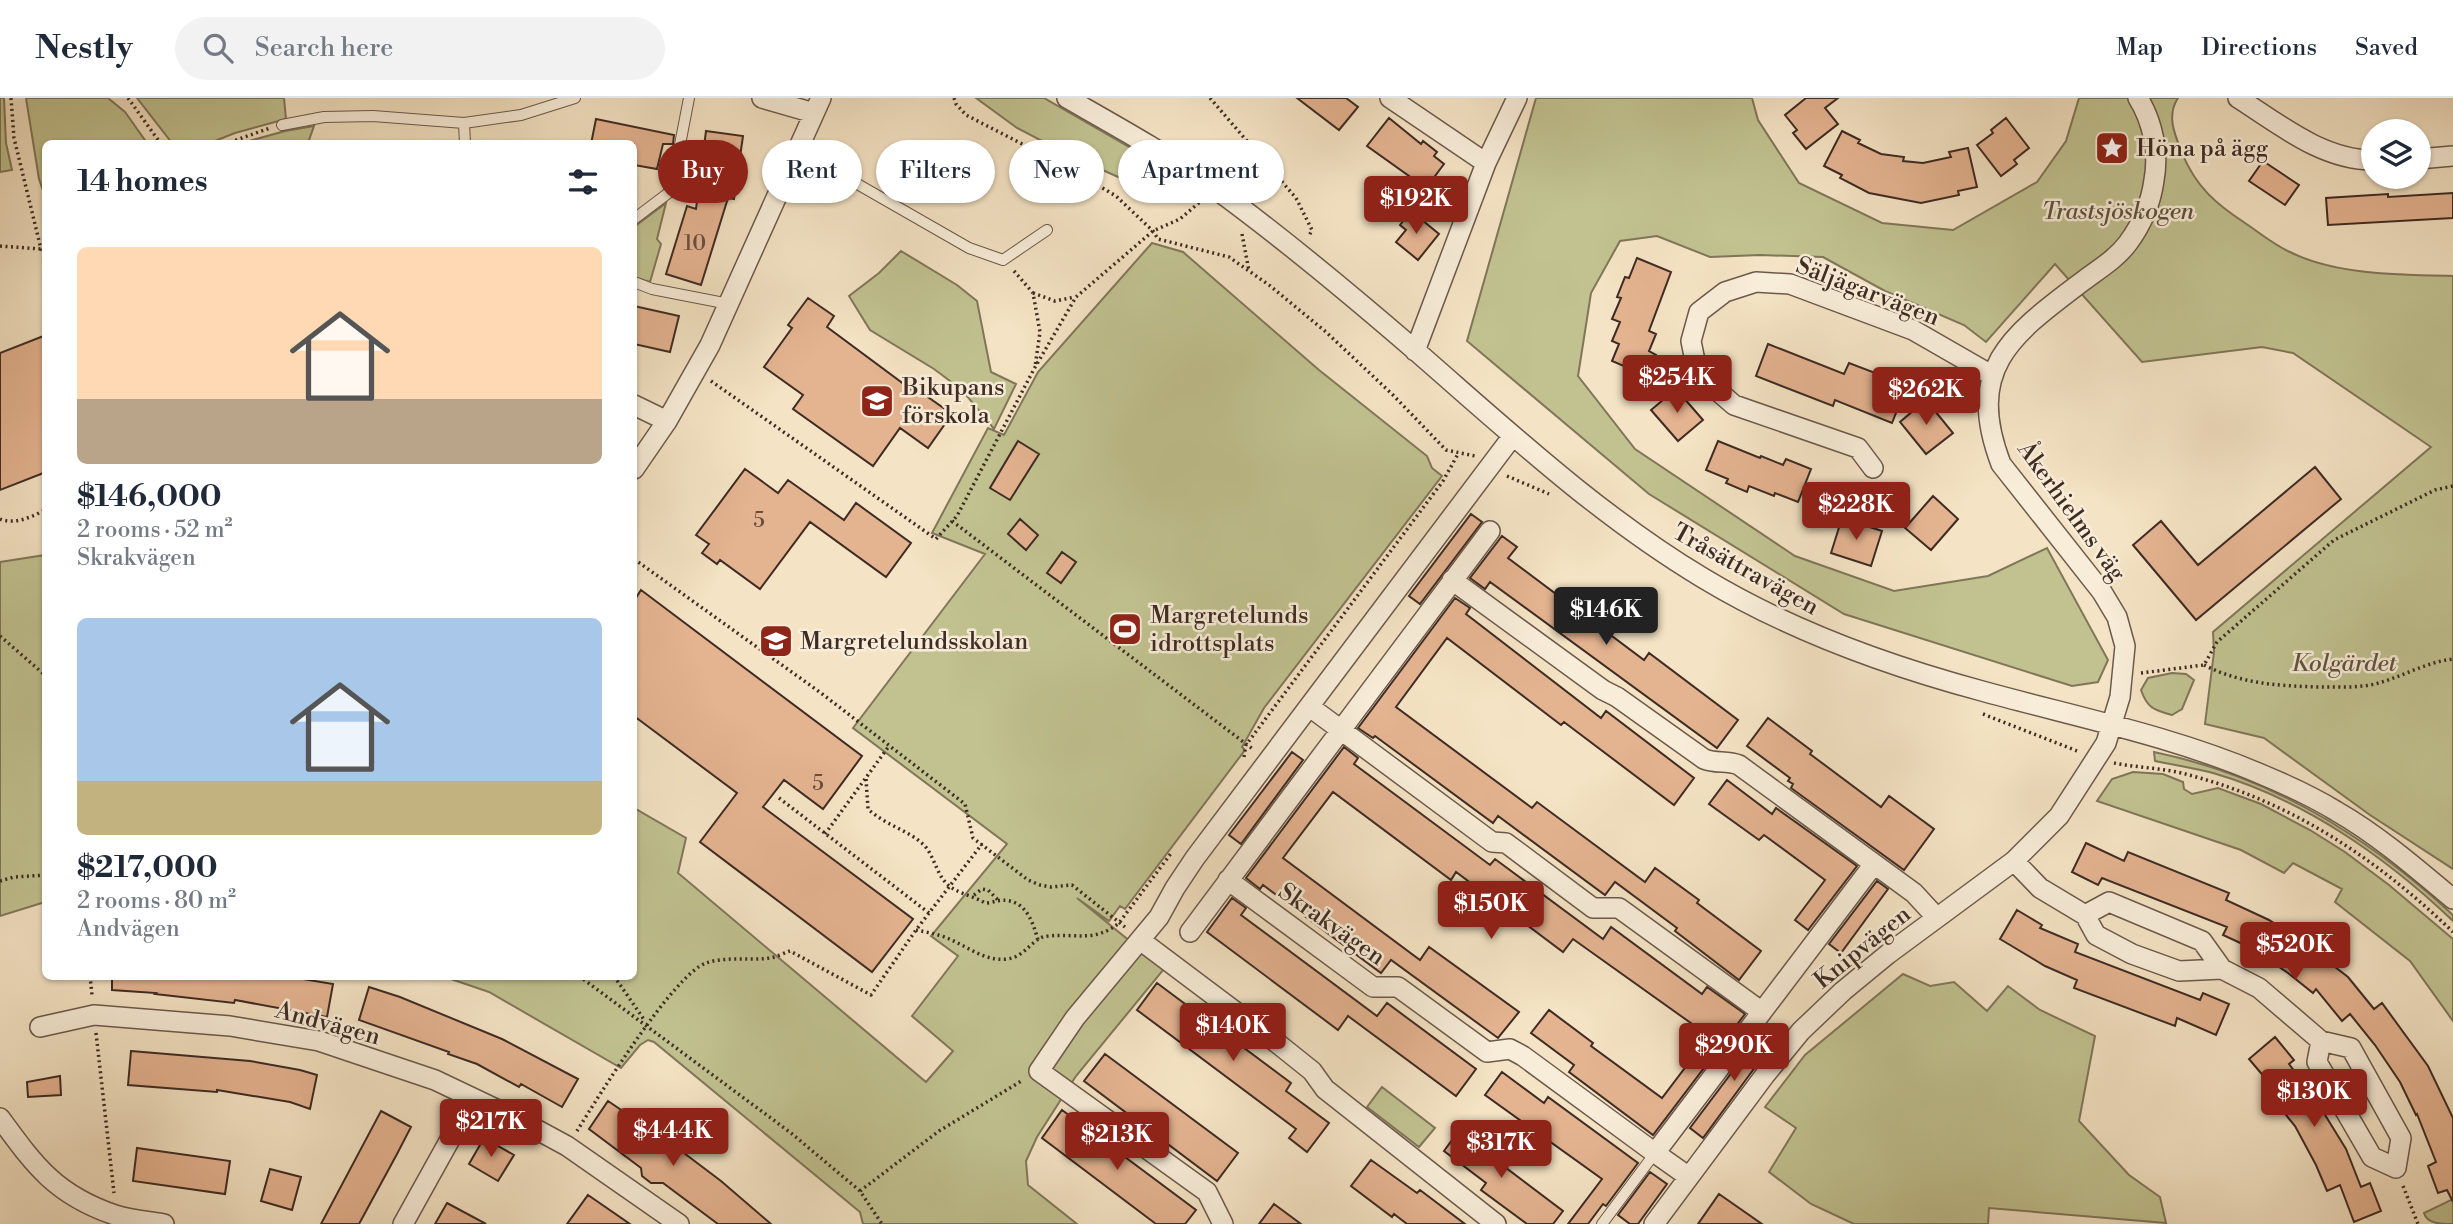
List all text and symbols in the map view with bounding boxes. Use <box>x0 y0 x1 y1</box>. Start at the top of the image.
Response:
search box <box>175 17 665 80</box>
text: Nestly <box>35 28 133 69</box>
icon: search <box>199 29 237 67</box>
text: Search here <box>255 32 393 64</box>
text: Map <box>2116 33 2163 63</box>
text: Directions <box>2201 33 2317 63</box>
text: Saved <box>2355 33 2418 63</box>
map controls <box>2361 119 2431 189</box>
button: layers <box>2361 119 2431 189</box>
place icon: Höna på ägg <box>2093 129 2131 167</box>
place label: Höna på ägg <box>2136 134 2269 164</box>
chip: Buy <box>658 140 748 203</box>
chip: Rent <box>762 140 862 203</box>
chip: Filters <box>876 140 995 203</box>
chip: New <box>1009 140 1104 203</box>
chip: Apartment <box>1118 140 1284 203</box>
text: 14 homes <box>77 163 208 201</box>
icon: filters <box>564 163 602 201</box>
pin: $192K <box>1367 176 1465 236</box>
text: $192K <box>1380 185 1452 213</box>
park label: Trastsjöskogen <box>2042 197 2195 227</box>
house number: 10 <box>684 231 706 257</box>
street label: Säljägarvägen <box>1792 251 1944 333</box>
icon: home <box>277 293 403 419</box>
pin: $254K <box>1628 356 1726 415</box>
text: $254K <box>1639 364 1715 392</box>
pin: $262K <box>1877 368 1975 427</box>
place label: Bikupans förskola <box>901 373 1005 431</box>
text: $262K <box>1888 376 1964 404</box>
school or university icon: Bikupans förskola <box>858 382 896 420</box>
street label: Åkerhielms väg <box>2010 435 2133 588</box>
text: $146,000 <box>77 478 222 516</box>
pin: $228K <box>1807 482 1905 542</box>
text: $228K <box>1818 491 1894 519</box>
house number: 5 <box>753 508 765 534</box>
text: 2 rooms · 52 m² <box>77 516 233 544</box>
street label: Tråsättravägen <box>1667 517 1824 622</box>
text: Skrakvägen <box>77 544 196 572</box>
pin: $146K <box>1557 588 1655 647</box>
text: $146K <box>1570 596 1642 624</box>
place label: Margretelunds idrottsplats <box>1150 601 1309 659</box>
sports icon: Margretelunds idrottsplats <box>1106 610 1144 648</box>
school or university icon: Margretelundsskolan <box>757 622 795 660</box>
place label: Margretelundsskolan <box>800 627 1028 657</box>
park label: Kolgärdet <box>2292 649 2398 679</box>
icon: home <box>277 664 403 790</box>
house number: 5 <box>812 771 824 797</box>
text: $217,000 <box>77 849 218 887</box>
street label: Skrakvägen <box>1272 877 1391 973</box>
pin: $150K <box>1442 882 1540 941</box>
text: 2 rooms · 80 m² <box>77 887 236 915</box>
text: $150K <box>1454 890 1528 918</box>
street label: Knipvägen <box>1808 900 1917 996</box>
text: Andvägen <box>77 915 180 943</box>
pin: $520K <box>2246 922 2344 982</box>
text: $520K <box>2256 931 2334 959</box>
street label: Andvägen <box>271 995 383 1052</box>
pin: $140K <box>1184 1004 1282 1063</box>
text: $140K <box>1196 1012 1270 1040</box>
pin: $290K <box>1685 1024 1783 1083</box>
text: $290K <box>1695 1032 1773 1060</box>
pin: $130K <box>2265 1070 2363 1129</box>
text: $130K <box>2277 1078 2351 1106</box>
pin: $217K <box>442 1100 540 1159</box>
text: $217K <box>456 1108 526 1136</box>
pin: $444K <box>624 1108 722 1168</box>
pin: $213K <box>1068 1112 1166 1172</box>
text: $444K <box>633 1117 713 1145</box>
text: $213K <box>1081 1121 1153 1149</box>
pin: $317K <box>1452 1121 1550 1180</box>
text: $317K <box>1467 1129 1535 1157</box>

